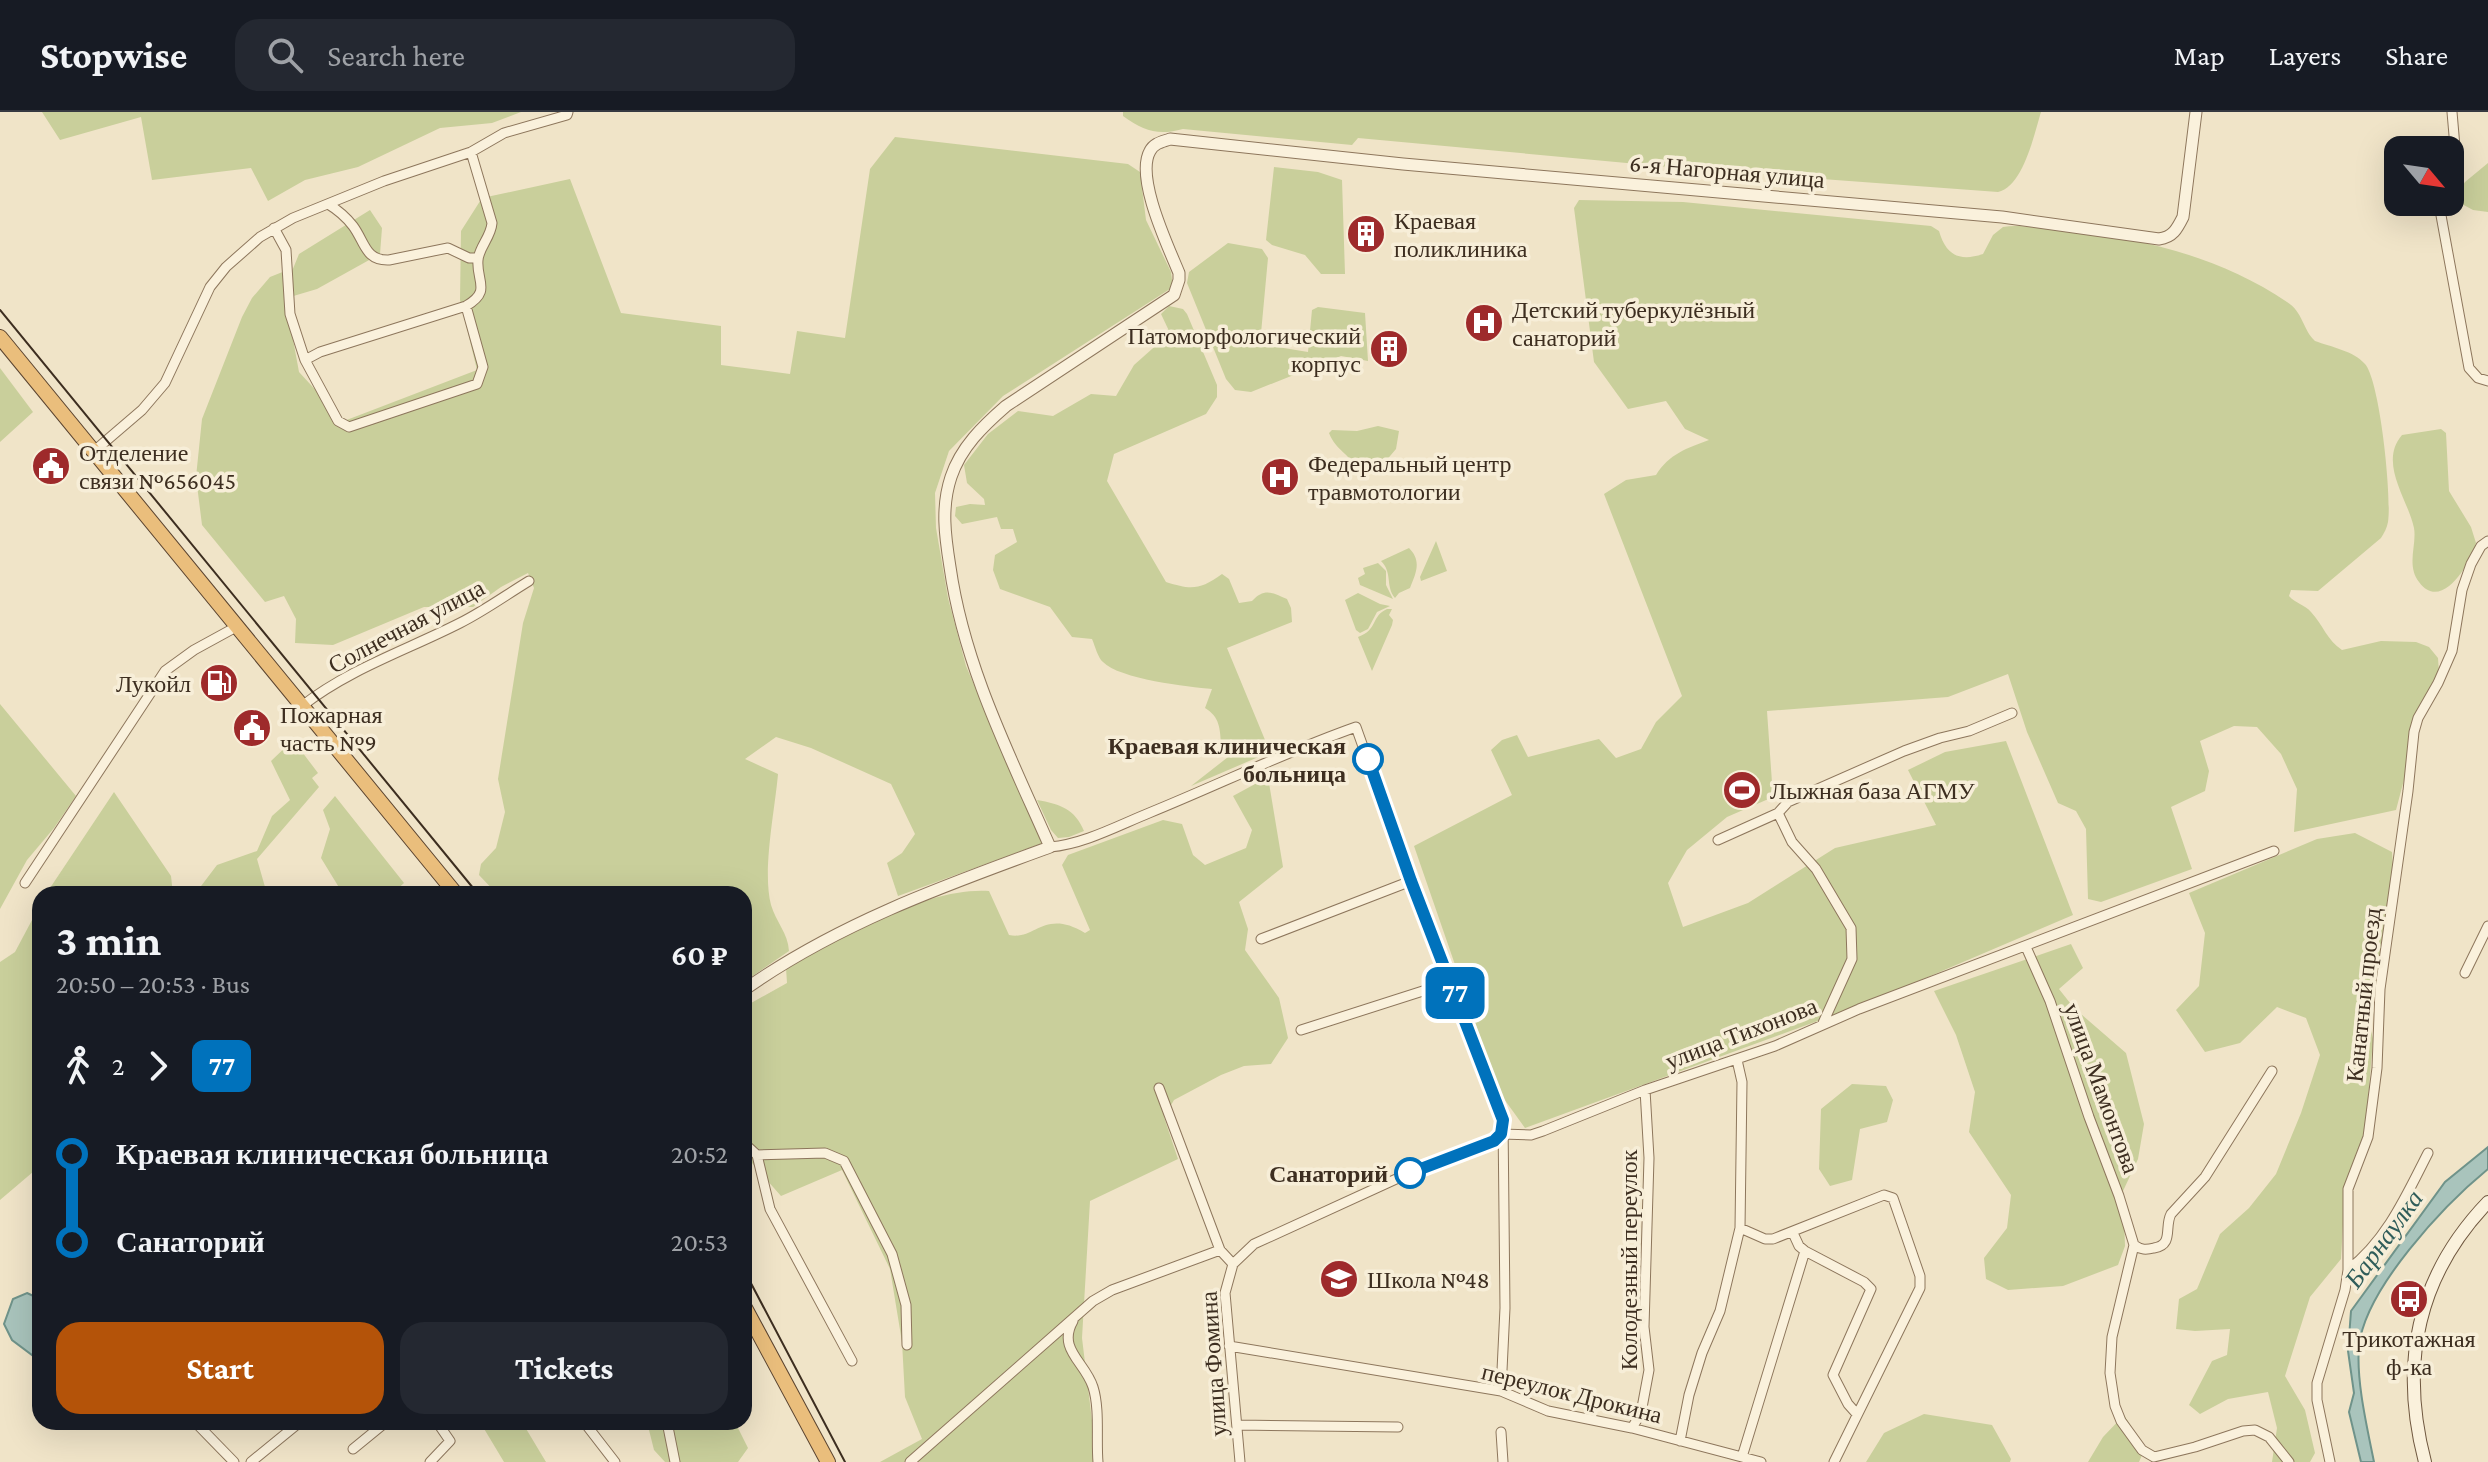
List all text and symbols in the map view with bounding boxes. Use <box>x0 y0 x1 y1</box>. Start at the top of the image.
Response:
search box <box>235 19 795 91</box>
icon: search <box>263 33 307 77</box>
text: Stopwise <box>40 34 187 76</box>
text: Search here <box>327 39 465 72</box>
text: Map <box>2174 40 2225 71</box>
text: Layers <box>2269 40 2341 71</box>
text: Share <box>2385 40 2448 71</box>
north arrow <box>2384 136 2464 216</box>
map controls <box>2384 136 2464 216</box>
street label: 6-я Нагорная улица <box>1628 149 1826 193</box>
place label: Краевая поликлиника <box>1394 207 1528 262</box>
building icon: Краевая поликлиника <box>1345 213 1387 255</box>
place label: Детский туберкулёзный санаторий <box>1512 296 1755 351</box>
hospital icon: Детский туберкулёзный санаторий <box>1463 302 1505 344</box>
place label: Патоморфологический корпус <box>1128 322 1361 377</box>
building icon: Патоморфологический корпус <box>1368 328 1410 370</box>
place label: Отделение связи №656045 <box>79 439 236 494</box>
public building icon: Отделение связи №656045 <box>30 445 72 487</box>
place label: Федеральный центр травмотологии <box>1308 450 1511 505</box>
hospital icon: Федеральный центр травмотологии <box>1259 456 1301 498</box>
street label: Солнечная улица <box>323 573 489 679</box>
fuel station icon: Лукойл <box>198 662 240 704</box>
place label: Лукойл <box>116 670 191 697</box>
place label: Пожарная часть №9 <box>280 701 383 756</box>
public building icon: Пожарная часть №9 <box>231 707 273 749</box>
place label: Краевая клиническая больница <box>1108 732 1346 787</box>
marker: Краевая клиническая больница <box>1353 744 1383 774</box>
sports icon: Лыжная база АГМУ <box>1721 769 1763 811</box>
place label: Лыжная база АГМУ <box>1770 777 1975 804</box>
street label: Канатный проезд <box>2340 906 2386 1084</box>
text: 3 min <box>56 916 161 964</box>
text: 60 ₽ <box>671 938 728 971</box>
line badge: 77 <box>1419 967 1491 1019</box>
text: 20:50 – 20:53 · Bus <box>56 970 250 999</box>
text: 77 <box>1442 977 1468 1008</box>
street label: улица Тихонова <box>1661 992 1821 1074</box>
street label: улица Мамонтова <box>2059 999 2146 1177</box>
icon: walk <box>56 1044 100 1088</box>
icon: forward <box>136 1044 180 1088</box>
text: 77 <box>208 1050 235 1081</box>
text: 2 <box>112 1052 124 1081</box>
text: Краевая клиническая больница <box>116 1137 548 1170</box>
text: 20:52 <box>671 1140 728 1169</box>
street label: Колодезный переулок <box>1615 1149 1642 1370</box>
marker: Санаторий <box>1395 1158 1425 1188</box>
place label: Санаторий <box>1269 1160 1388 1187</box>
water label: Барнаулка <box>2338 1185 2429 1294</box>
text: Санаторий <box>116 1225 265 1258</box>
text: 20:53 <box>671 1228 728 1257</box>
school or university icon: Школа №48 <box>1318 1258 1360 1300</box>
place label: Школа №48 <box>1367 1266 1490 1293</box>
bus stop icon: Трикотажная ф-ка <box>2388 1278 2430 1320</box>
street label: улица Фомина <box>1194 1290 1232 1438</box>
button: Start <box>56 1322 384 1414</box>
button: Tickets <box>400 1322 728 1414</box>
place label: Трикотажная ф-ка <box>2342 1325 2476 1380</box>
street label: переулок Дрокина <box>1479 1358 1665 1429</box>

